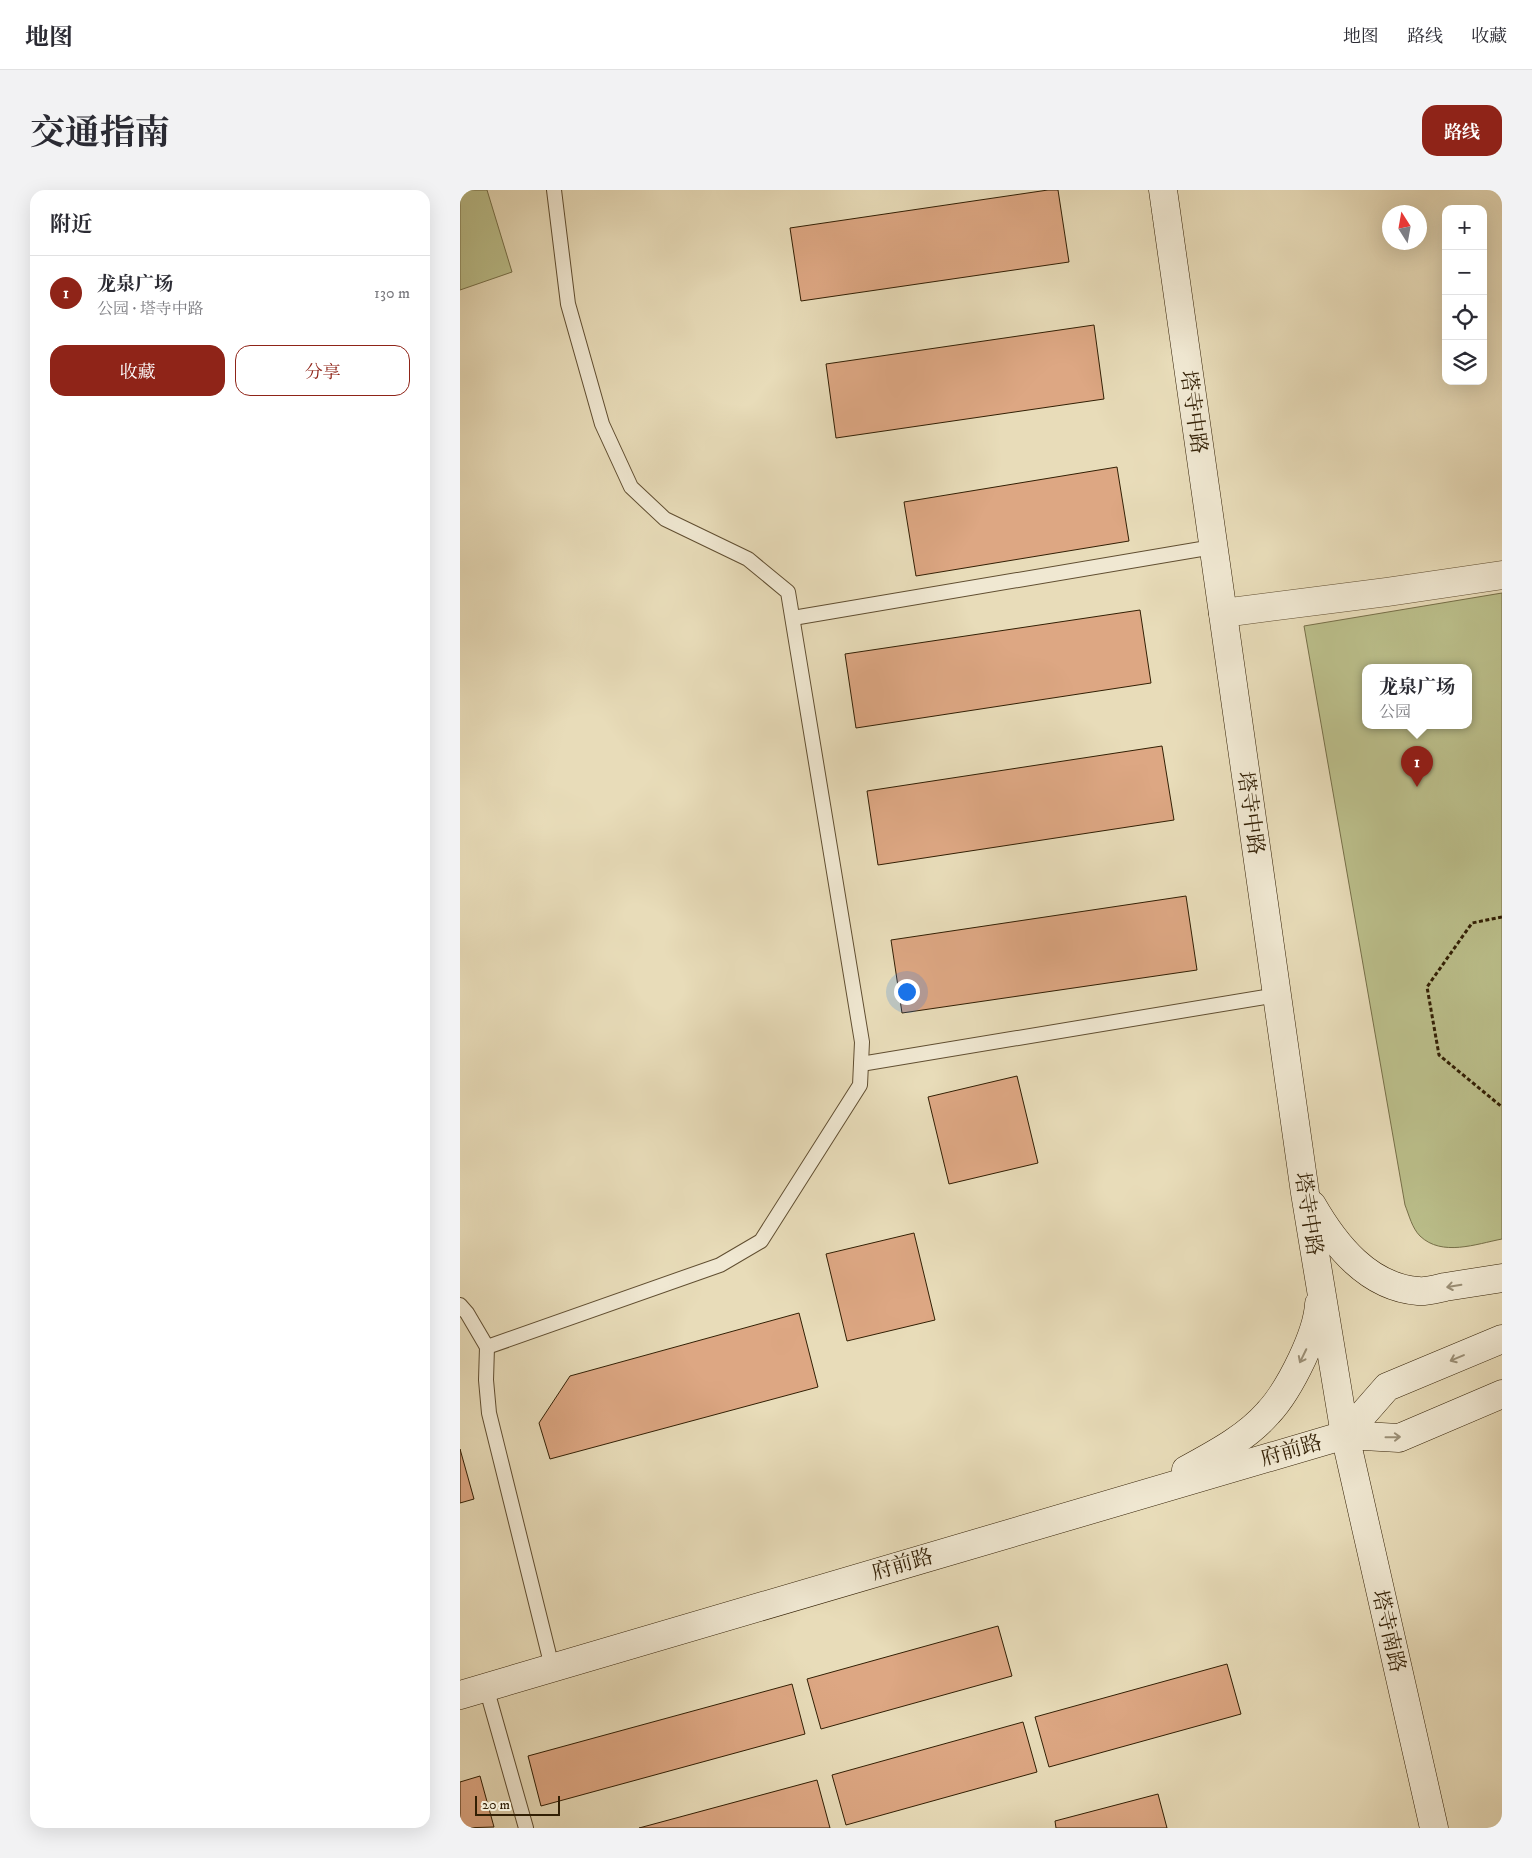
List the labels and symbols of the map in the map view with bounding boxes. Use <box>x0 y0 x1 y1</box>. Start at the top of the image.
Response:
north arrow <box>1382 205 1427 250</box>
street label: 塔寺中路 <box>1174 369 1212 456</box>
pin: 1 <box>1401 746 1433 787</box>
street label: 塔寺中路 <box>1231 770 1269 857</box>
your location <box>894 979 920 1005</box>
street label: 塔寺中路 <box>1289 1171 1327 1258</box>
one-way arrow <box>1446 1281 1462 1291</box>
one-way arrow <box>1298 1348 1308 1363</box>
one-way arrow <box>1450 1353 1465 1363</box>
street label: 府前路 <box>1257 1430 1325 1472</box>
one-way arrow <box>1385 1432 1401 1442</box>
street label: 府前路 <box>868 1544 936 1586</box>
street label: 塔寺南路 <box>1366 1587 1410 1675</box>
scale bar <box>475 1793 560 1816</box>

